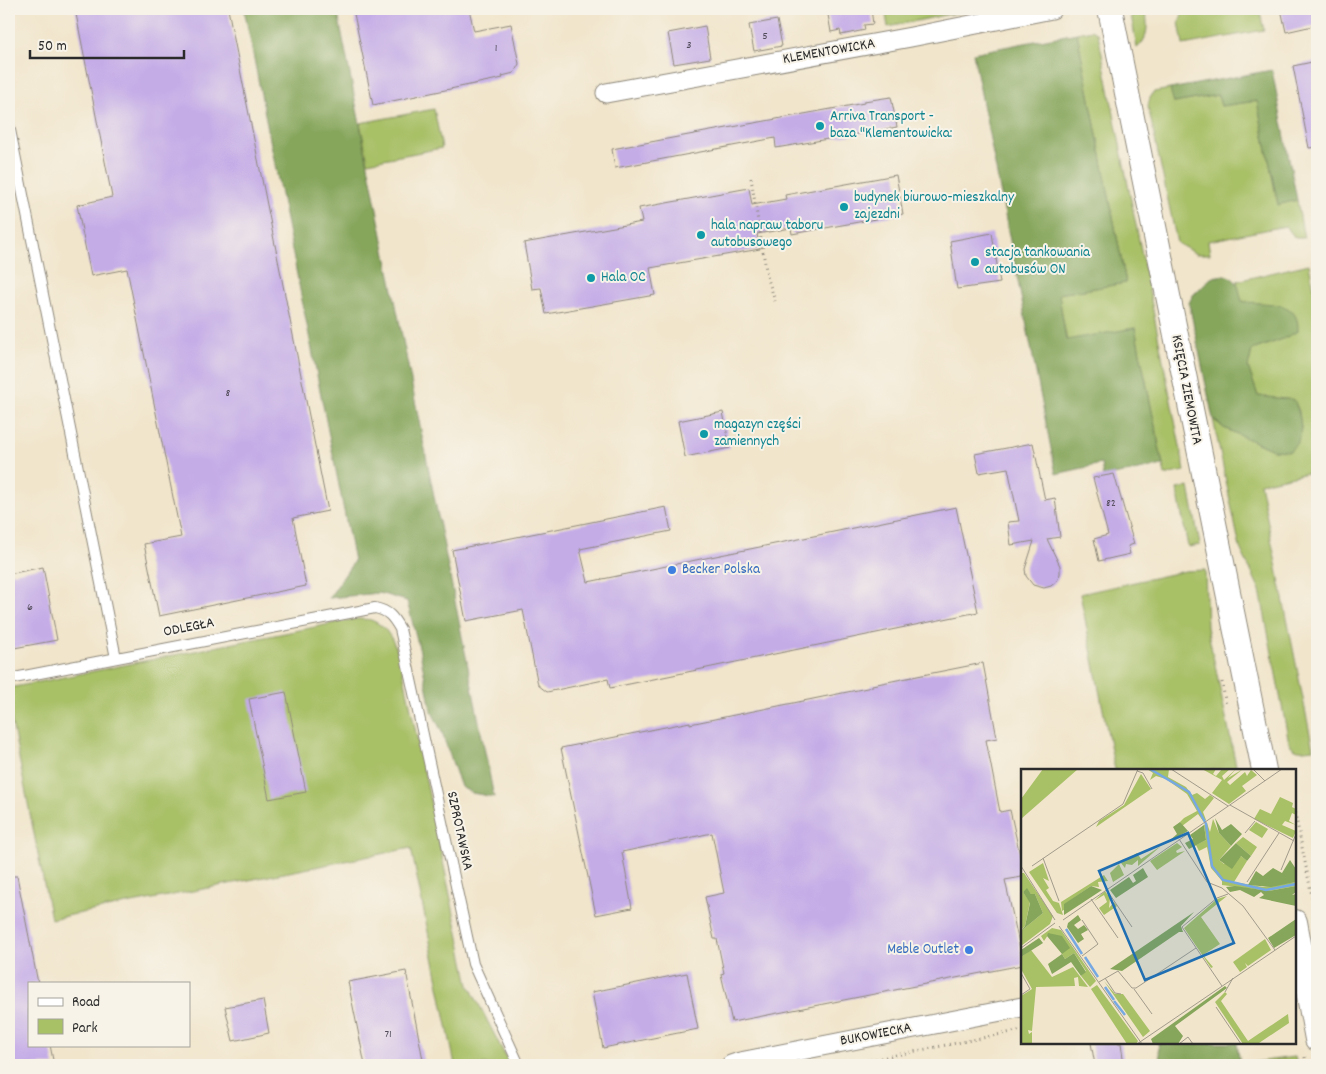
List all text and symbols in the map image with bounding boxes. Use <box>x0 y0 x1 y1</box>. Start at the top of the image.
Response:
scale bar <box>30 28 184 60</box>
house number: 5 <box>762 28 768 45</box>
street label: KLEMENTOWICKA <box>781 33 877 71</box>
text: 50 m <box>38 36 67 58</box>
house number: 3 <box>686 37 692 54</box>
house number: 1 <box>495 40 497 57</box>
place label: Arriva Transport - baza "Klementowicka: <box>830 106 952 145</box>
marker: Arriva Transport - baza "Klementowicka: <box>814 120 826 132</box>
place label: budynek biurowo-mieszkalny zajezdni <box>854 187 1015 226</box>
marker: budynek biurowo-mieszkalny zajezdni <box>838 201 850 213</box>
place label: hala napraw taboru autobusowego <box>711 215 823 254</box>
marker: hala napraw taboru autobusowego <box>695 229 707 241</box>
place label: stacja tankowania autobusów ON <box>985 242 1091 281</box>
marker: stacja tankowania autobusów ON <box>969 256 981 268</box>
place label: Hala OC <box>601 267 646 289</box>
marker: Hala OC <box>585 272 597 284</box>
street label: KSIĘCIA ZIEMOWITA <box>1165 333 1207 447</box>
house number: 8 <box>226 385 231 402</box>
place label: magazyn części zamiennych <box>714 414 801 453</box>
marker: magazyn części zamiennych <box>698 428 710 440</box>
house number: 82 <box>1106 495 1116 512</box>
place label: Becker Polska <box>682 559 761 581</box>
marker: Becker Polska <box>666 564 678 576</box>
house number: 6 <box>27 599 33 616</box>
street label: ODLEGŁA <box>162 612 216 644</box>
inset map <box>1021 769 1296 1044</box>
street label: SZPROTAWSKA <box>440 789 478 873</box>
place label: Meble Outlet <box>887 939 959 961</box>
marker: Meble Outlet <box>963 944 975 956</box>
legend <box>28 982 190 1046</box>
text: Road <box>72 992 100 1014</box>
street label: BUKOWIECKA <box>838 1017 914 1053</box>
text: Park <box>72 1018 98 1040</box>
house number: 71 <box>384 1026 392 1043</box>

